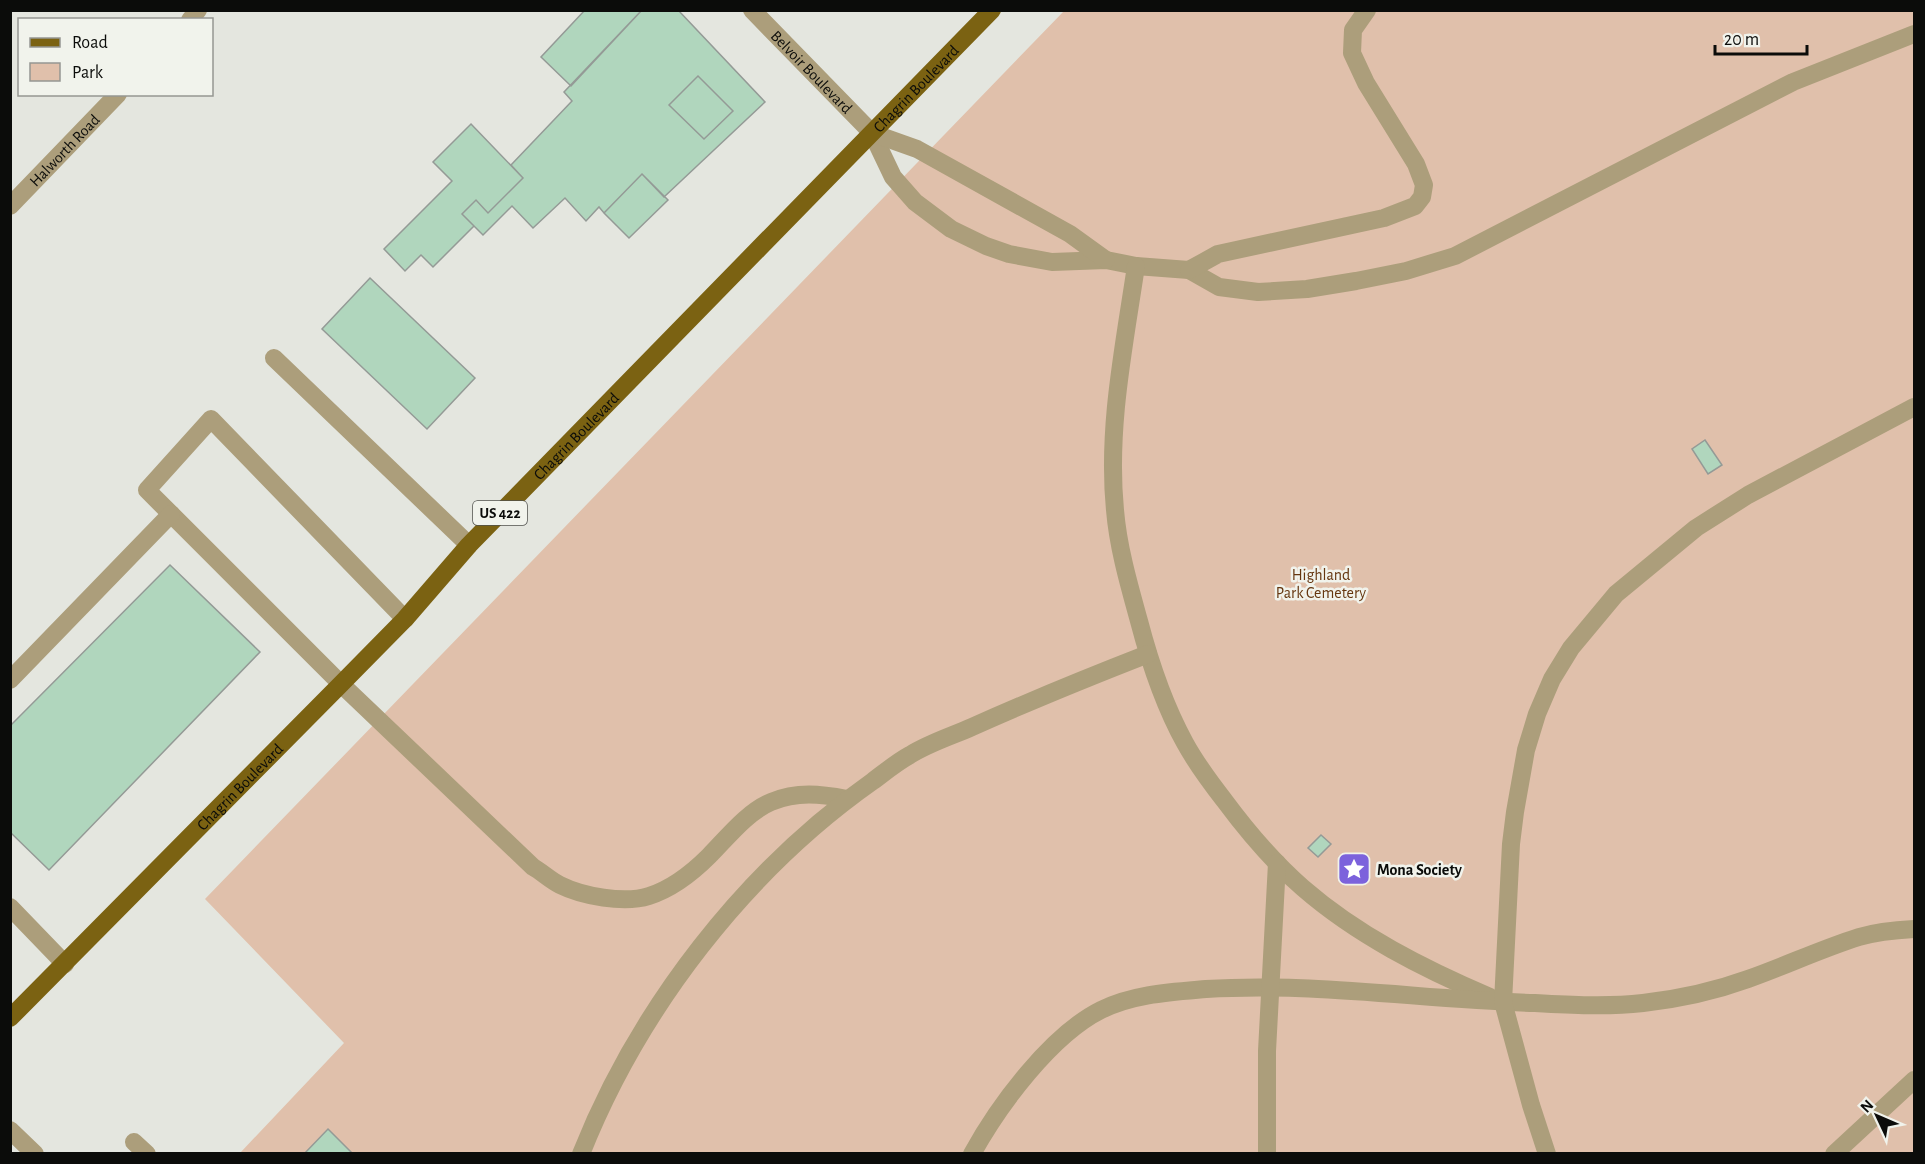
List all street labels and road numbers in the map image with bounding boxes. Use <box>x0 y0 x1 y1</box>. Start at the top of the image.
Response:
street label: Belvoir Boulevard <box>768 28 855 117</box>
street label: Chagrin Boulevard <box>870 42 962 136</box>
street label: Halworth Road <box>27 111 103 190</box>
street label: Chagrin Boulevard <box>531 390 622 483</box>
road number: US 422 <box>473 501 527 525</box>
street label: Chagrin Boulevard <box>194 741 286 834</box>

